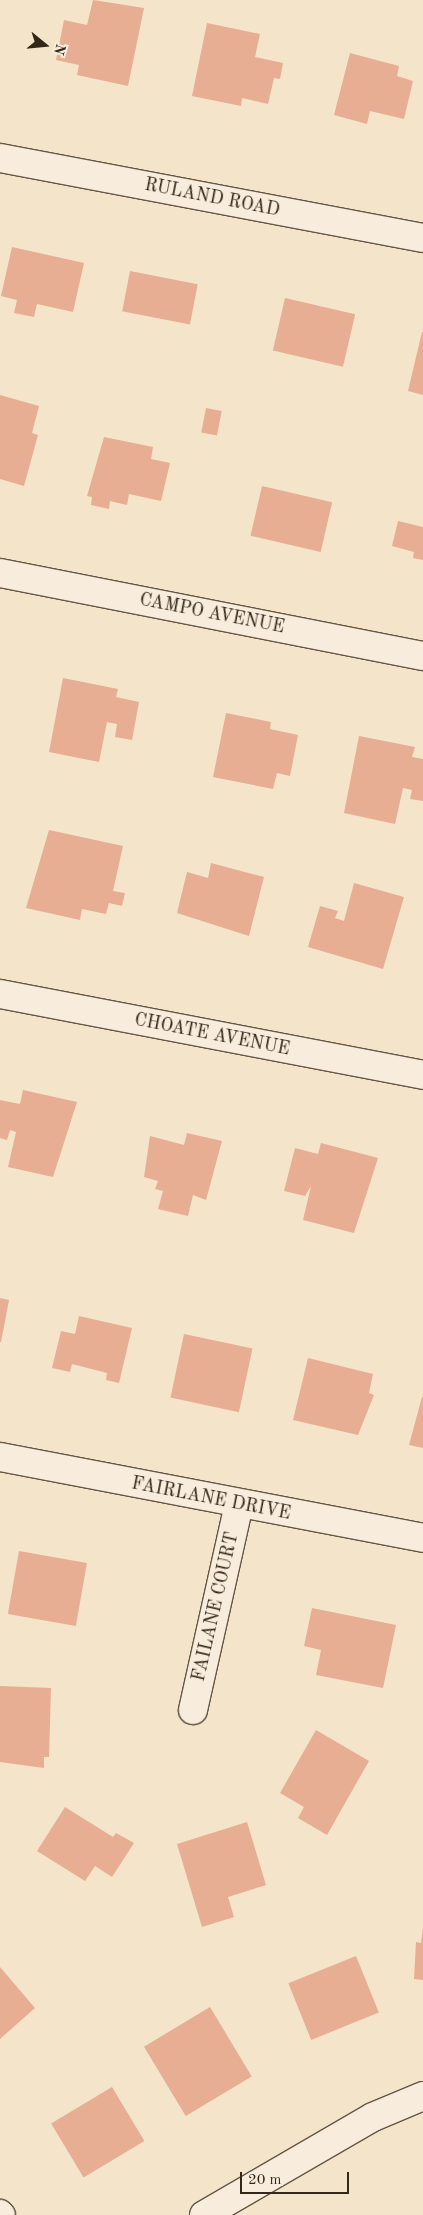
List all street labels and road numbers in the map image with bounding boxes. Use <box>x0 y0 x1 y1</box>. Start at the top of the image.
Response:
street label: RULAND ROAD <box>143 174 281 222</box>
street label: CAMPO AVENUE <box>138 589 286 639</box>
street label: CHOATE AVENUE <box>133 1009 291 1061</box>
street label: FAIRLANE DRIVE <box>130 1473 292 1525</box>
street label: FAILANE COURT <box>188 1530 244 1684</box>

